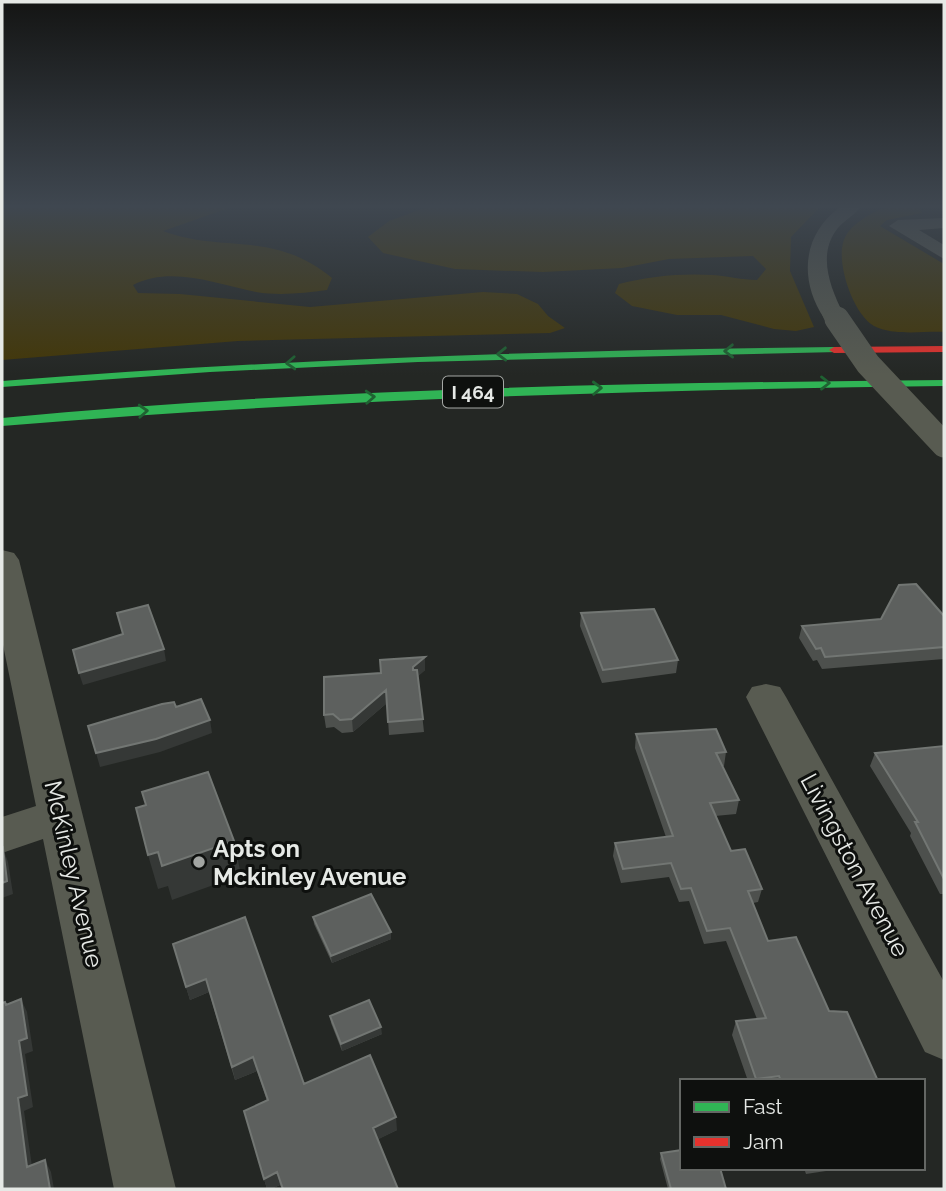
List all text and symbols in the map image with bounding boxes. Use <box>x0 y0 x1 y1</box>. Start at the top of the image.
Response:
one-way arrow <box>723 343 734 359</box>
one-way arrow <box>496 347 507 362</box>
one-way arrow <box>286 355 297 370</box>
one-way arrow <box>820 375 831 391</box>
road number: I 464 <box>443 376 503 408</box>
one-way arrow <box>592 380 603 395</box>
one-way arrow <box>365 390 376 405</box>
one-way arrow <box>138 404 149 419</box>
street label: Livingston Avenue <box>794 768 916 962</box>
street label: McKinley Avenue <box>38 778 110 970</box>
place label: Apts on Mckinley Avenue <box>213 834 407 891</box>
marker: Apts on Mckinley Avenue <box>191 854 207 870</box>
legend <box>680 1079 925 1170</box>
text: Fast <box>743 1094 783 1119</box>
text: Jam <box>743 1129 784 1154</box>

